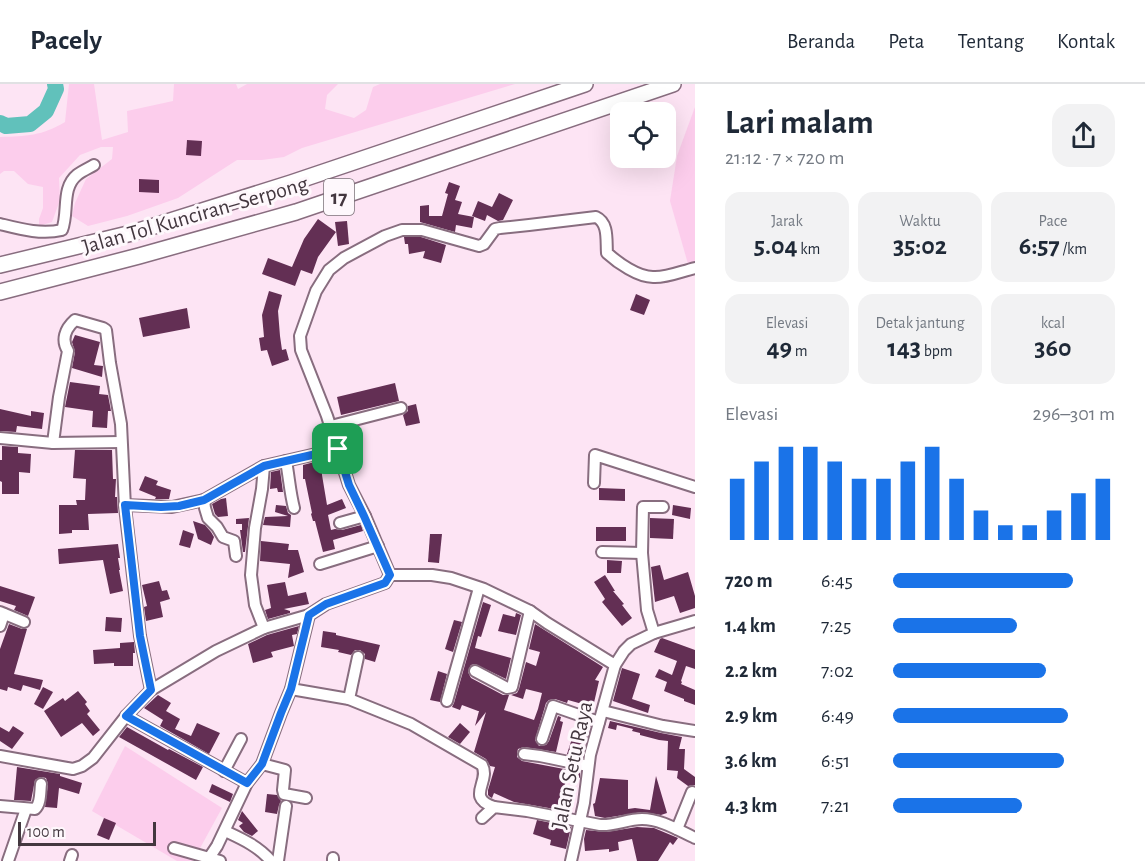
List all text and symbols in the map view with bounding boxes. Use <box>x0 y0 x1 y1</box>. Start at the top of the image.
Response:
text: Pacely <box>30 27 102 55</box>
text: Beranda <box>787 31 855 52</box>
text: Peta <box>888 31 924 52</box>
text: Tentang <box>957 31 1024 52</box>
text: Kontak <box>1057 31 1115 52</box>
map controls <box>610 102 676 168</box>
button: locate <box>610 102 676 168</box>
button: share <box>1052 104 1115 167</box>
text: Lari malam <box>725 107 874 140</box>
text: 21:12 · 7 × 720 m <box>725 148 845 168</box>
street label: Jalan Tol Kunciran–Serpong <box>80 172 311 258</box>
road number: 17 <box>324 179 354 215</box>
text: Jarak <box>771 213 803 229</box>
text: Waktu <box>899 213 941 229</box>
text: Pace <box>1039 213 1067 229</box>
text: 5.04 <box>754 233 798 259</box>
text: 35:02 <box>893 233 947 259</box>
text: 6:57 <box>1019 233 1060 259</box>
text: km <box>798 241 820 257</box>
text: /km <box>1060 241 1087 257</box>
text: Elevasi <box>766 315 808 331</box>
text: Detak jantung <box>875 315 965 331</box>
text: kcal <box>1041 315 1065 331</box>
text: 49 <box>766 335 792 361</box>
text: 143 <box>887 335 921 361</box>
text: 360 <box>1034 335 1072 361</box>
text: m <box>792 343 808 359</box>
text: bpm <box>921 343 953 359</box>
text: Elevasi <box>725 404 778 424</box>
text: 296–301 m <box>1033 404 1115 424</box>
pin <box>312 423 363 474</box>
icon: arrive <box>321 432 354 465</box>
text: 720 m <box>725 571 773 591</box>
text: 6:45 <box>821 571 853 591</box>
text: 1.4 km <box>725 616 776 636</box>
text: 7:25 <box>821 616 851 636</box>
text: 2.2 km <box>725 661 777 681</box>
text: 7:02 <box>821 661 854 681</box>
street label: Jalan Setu Raya <box>548 699 596 831</box>
text: 2.9 km <box>725 706 778 726</box>
text: 6:49 <box>821 706 854 726</box>
text: 3.6 km <box>725 751 777 771</box>
text: 6:51 <box>821 751 850 771</box>
text: 4.3 km <box>725 796 777 816</box>
text: 7:21 <box>821 796 850 816</box>
scale bar <box>18 819 156 846</box>
text: 100 m <box>27 824 65 840</box>

